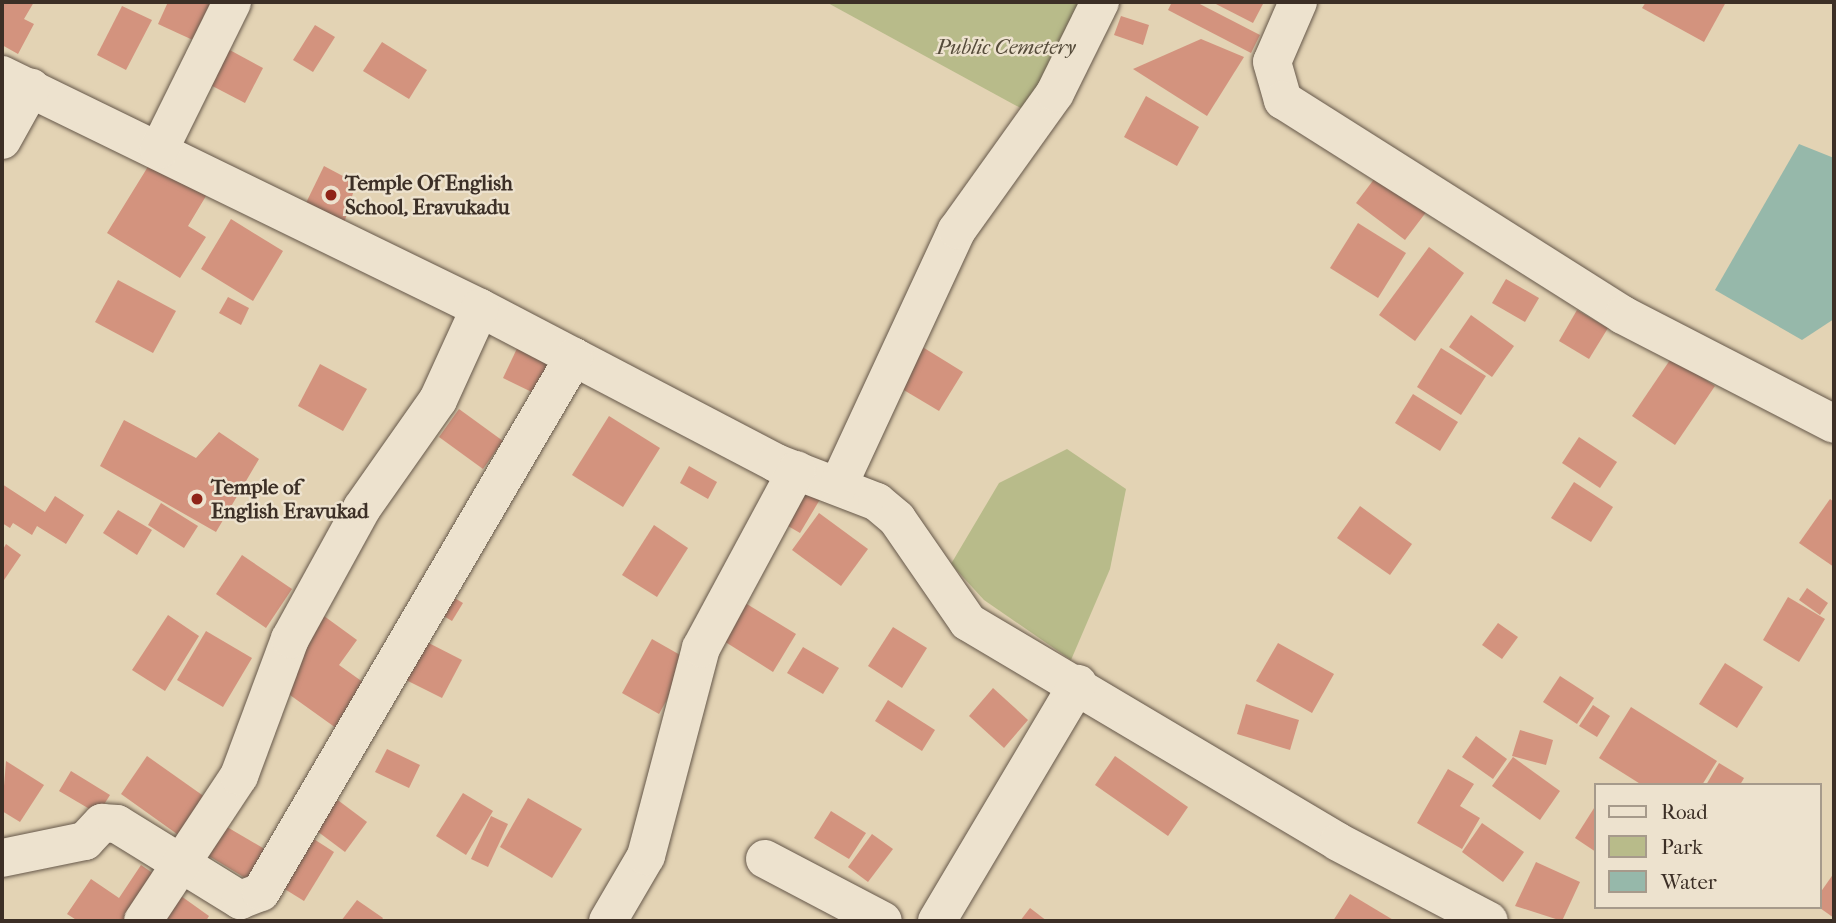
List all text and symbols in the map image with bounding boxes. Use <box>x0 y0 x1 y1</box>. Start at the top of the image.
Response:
park label: Public Cemetery <box>936 34 1076 60</box>
place label: Temple Of English School, Eravukadu <box>345 170 513 220</box>
marker: Temple Of English School, Eravukadu <box>323 187 339 203</box>
place label: Temple of English Eravukad <box>211 474 369 524</box>
marker: Temple of English Eravukad <box>189 491 205 507</box>
legend <box>1594 783 1822 909</box>
text: Road <box>1661 800 1708 824</box>
text: Park <box>1661 835 1703 859</box>
text: Water <box>1661 870 1717 894</box>

